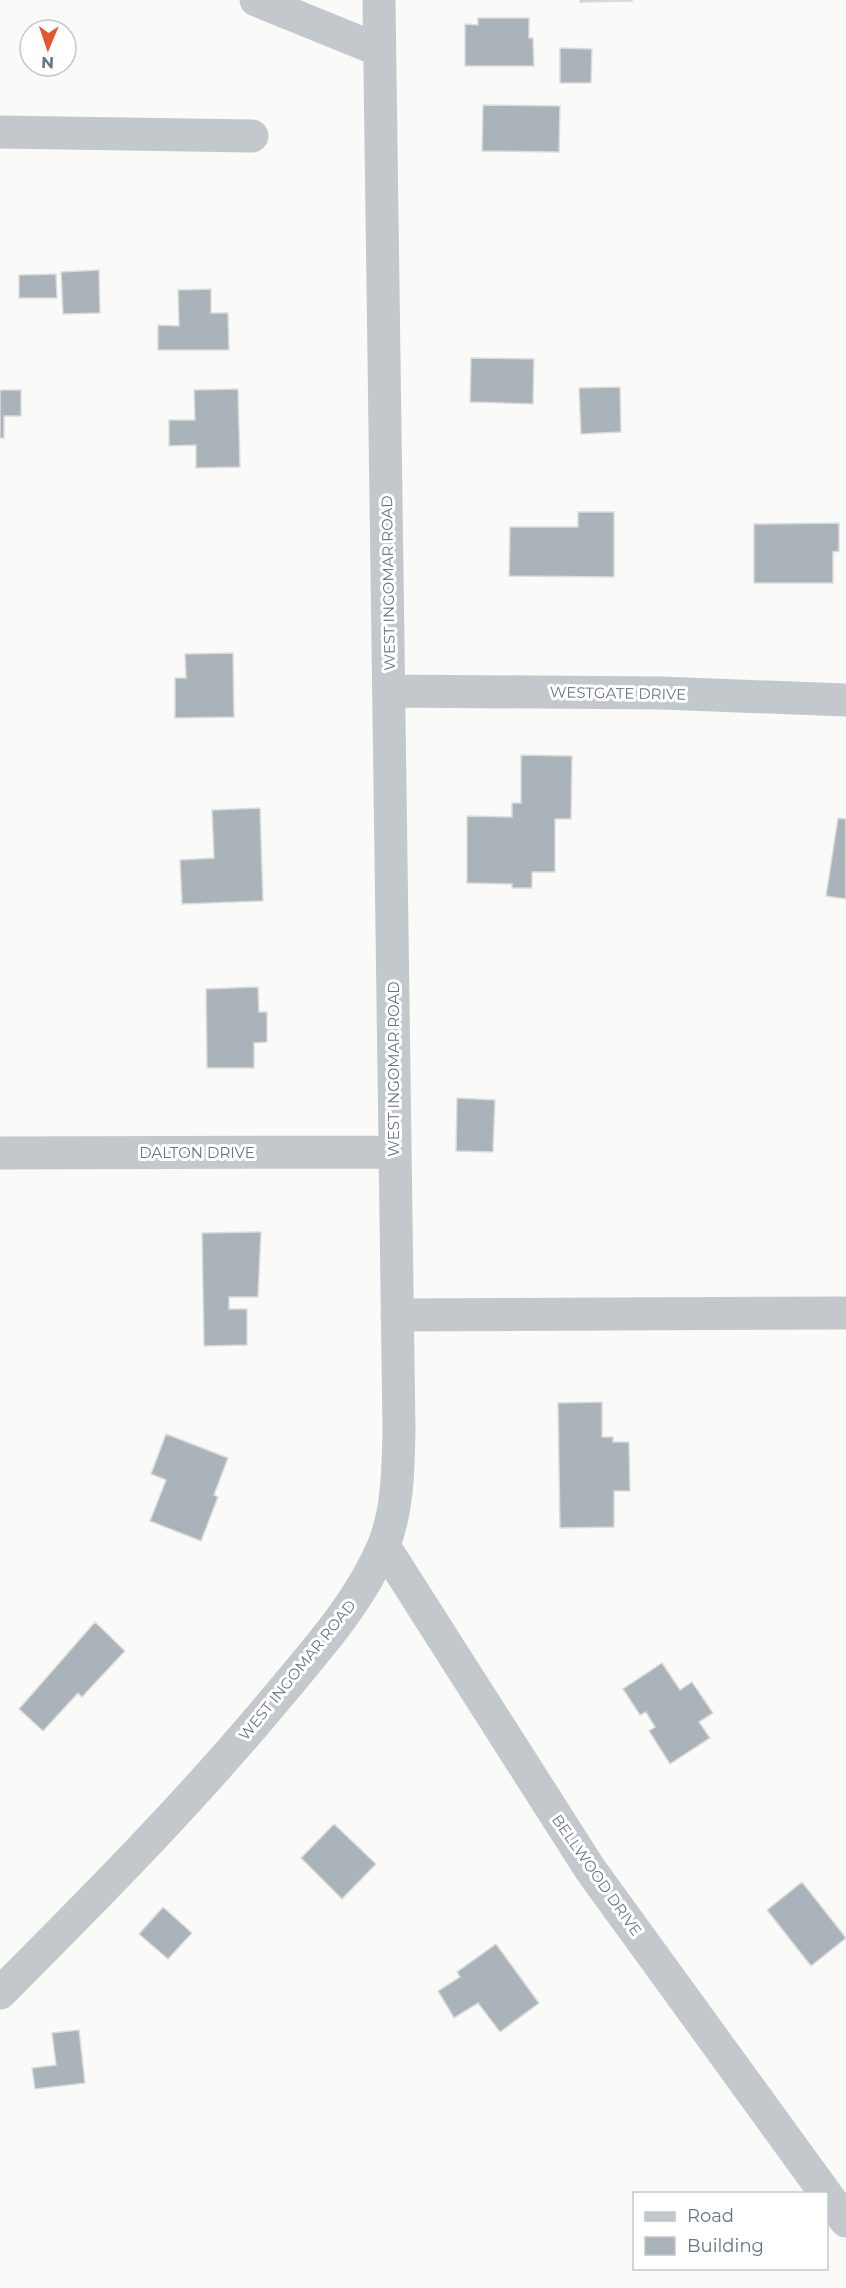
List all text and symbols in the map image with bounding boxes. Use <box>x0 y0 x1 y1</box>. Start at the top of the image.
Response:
north arrow <box>18 18 78 78</box>
text: N <box>41 53 54 72</box>
street label: WEST INGOMAR ROAD <box>377 495 399 671</box>
street label: WESTGATE DRIVE <box>550 682 686 704</box>
street label: WEST INGOMAR ROAD <box>384 981 403 1157</box>
street label: DALTON DRIVE <box>139 1143 255 1162</box>
street label: WEST INGOMAR ROAD <box>234 1596 360 1744</box>
street label: BELLWOOD DRIVE <box>548 1811 646 1939</box>
legend <box>633 2192 828 2270</box>
text: Road <box>687 2205 734 2227</box>
text: Building <box>687 2235 764 2257</box>

